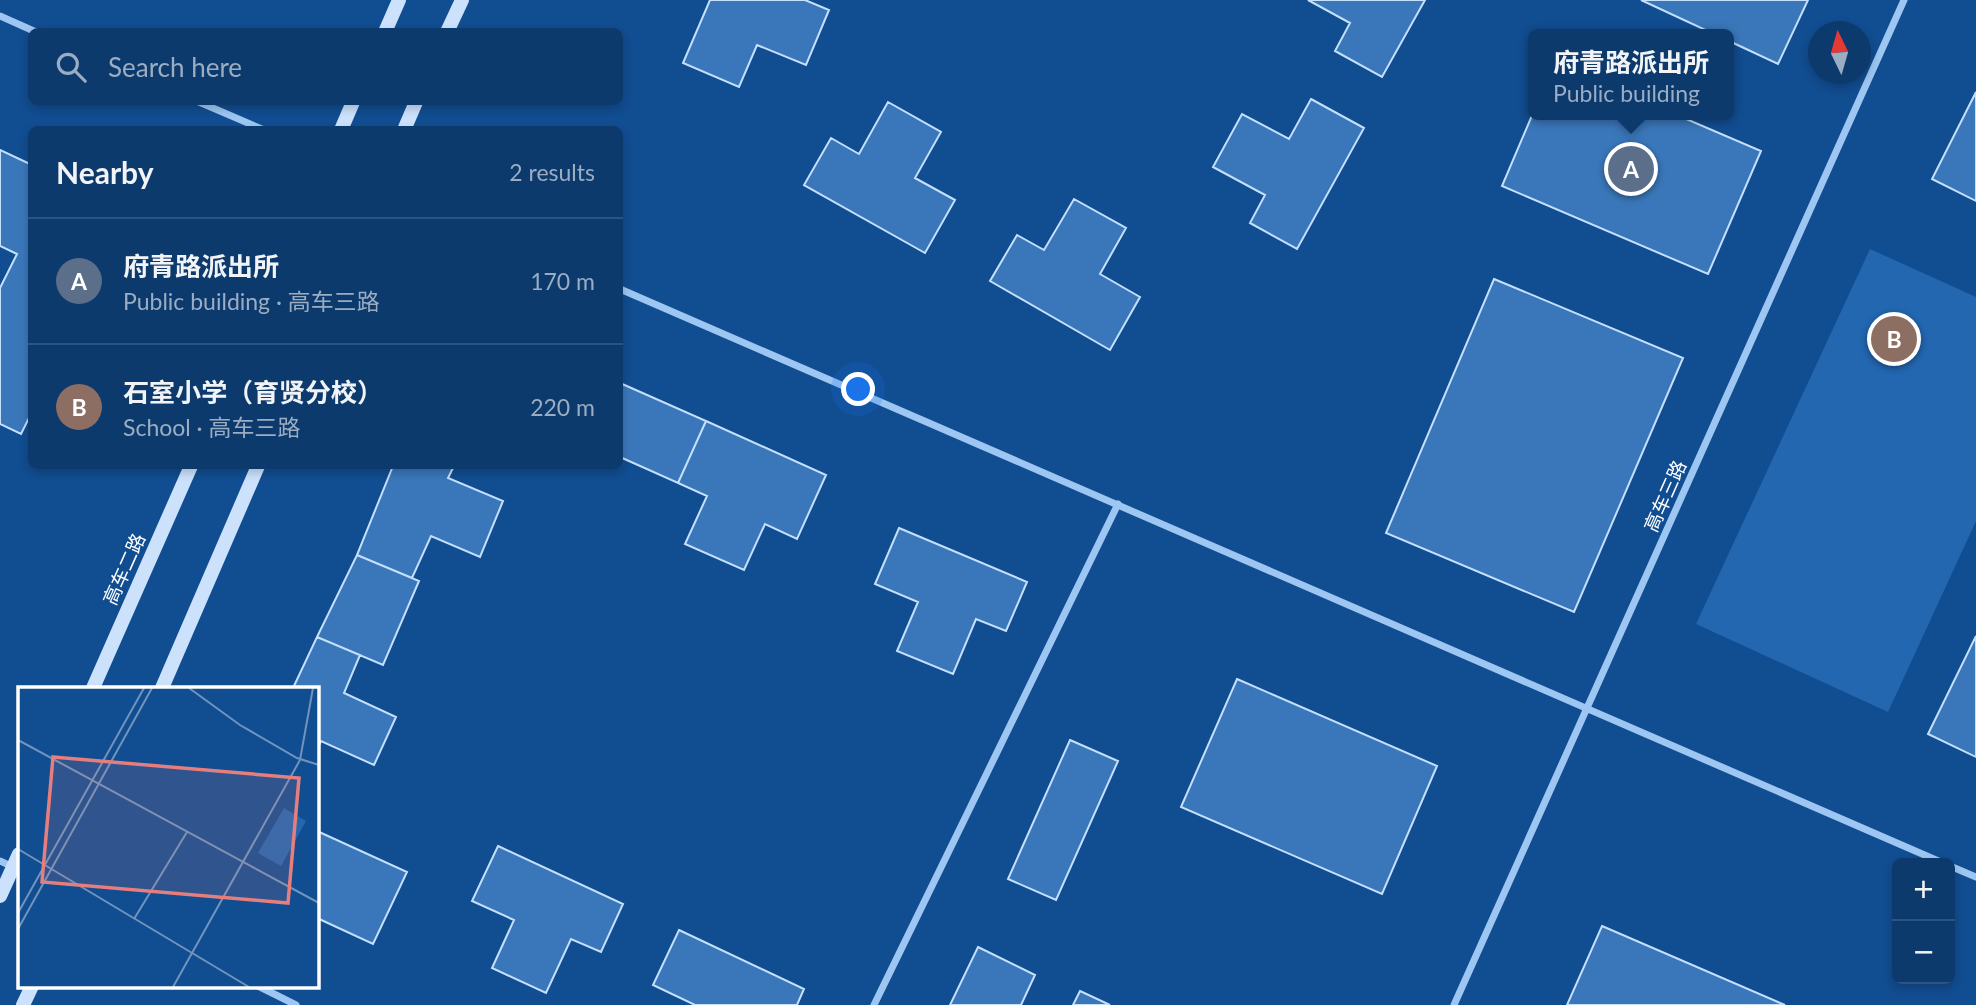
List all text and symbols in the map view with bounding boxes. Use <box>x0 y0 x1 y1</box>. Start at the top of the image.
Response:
north arrow <box>1808 21 1871 84</box>
search box <box>28 28 623 105</box>
popup <box>1528 29 1734 120</box>
text: 府青路派出所 <box>1553 46 1709 78</box>
icon: search <box>52 48 90 86</box>
text: Search here <box>108 51 242 83</box>
text: Public building <box>1553 79 1700 107</box>
pin: A <box>1608 143 1654 195</box>
text: Nearby <box>56 154 154 190</box>
text: 2 results <box>509 158 595 186</box>
text: 府青路派出所 <box>123 250 279 282</box>
text: A <box>71 267 87 295</box>
text: 170 m <box>530 267 595 295</box>
text: Public building · 高车三路 <box>123 287 380 315</box>
pin: B <box>1871 313 1917 365</box>
your location <box>841 372 875 406</box>
text: 石室小学（育贤分校） <box>123 376 383 408</box>
text: B <box>71 393 87 421</box>
text: 220 m <box>530 393 595 421</box>
text: School · 高车三路 <box>123 413 301 441</box>
street label: 高车三路 <box>1639 456 1691 535</box>
street label: 高车二路 <box>98 529 150 608</box>
inset map <box>18 687 318 988</box>
map controls <box>1892 858 1955 984</box>
button: + <box>1892 858 1955 921</box>
button: − <box>1892 921 1955 984</box>

